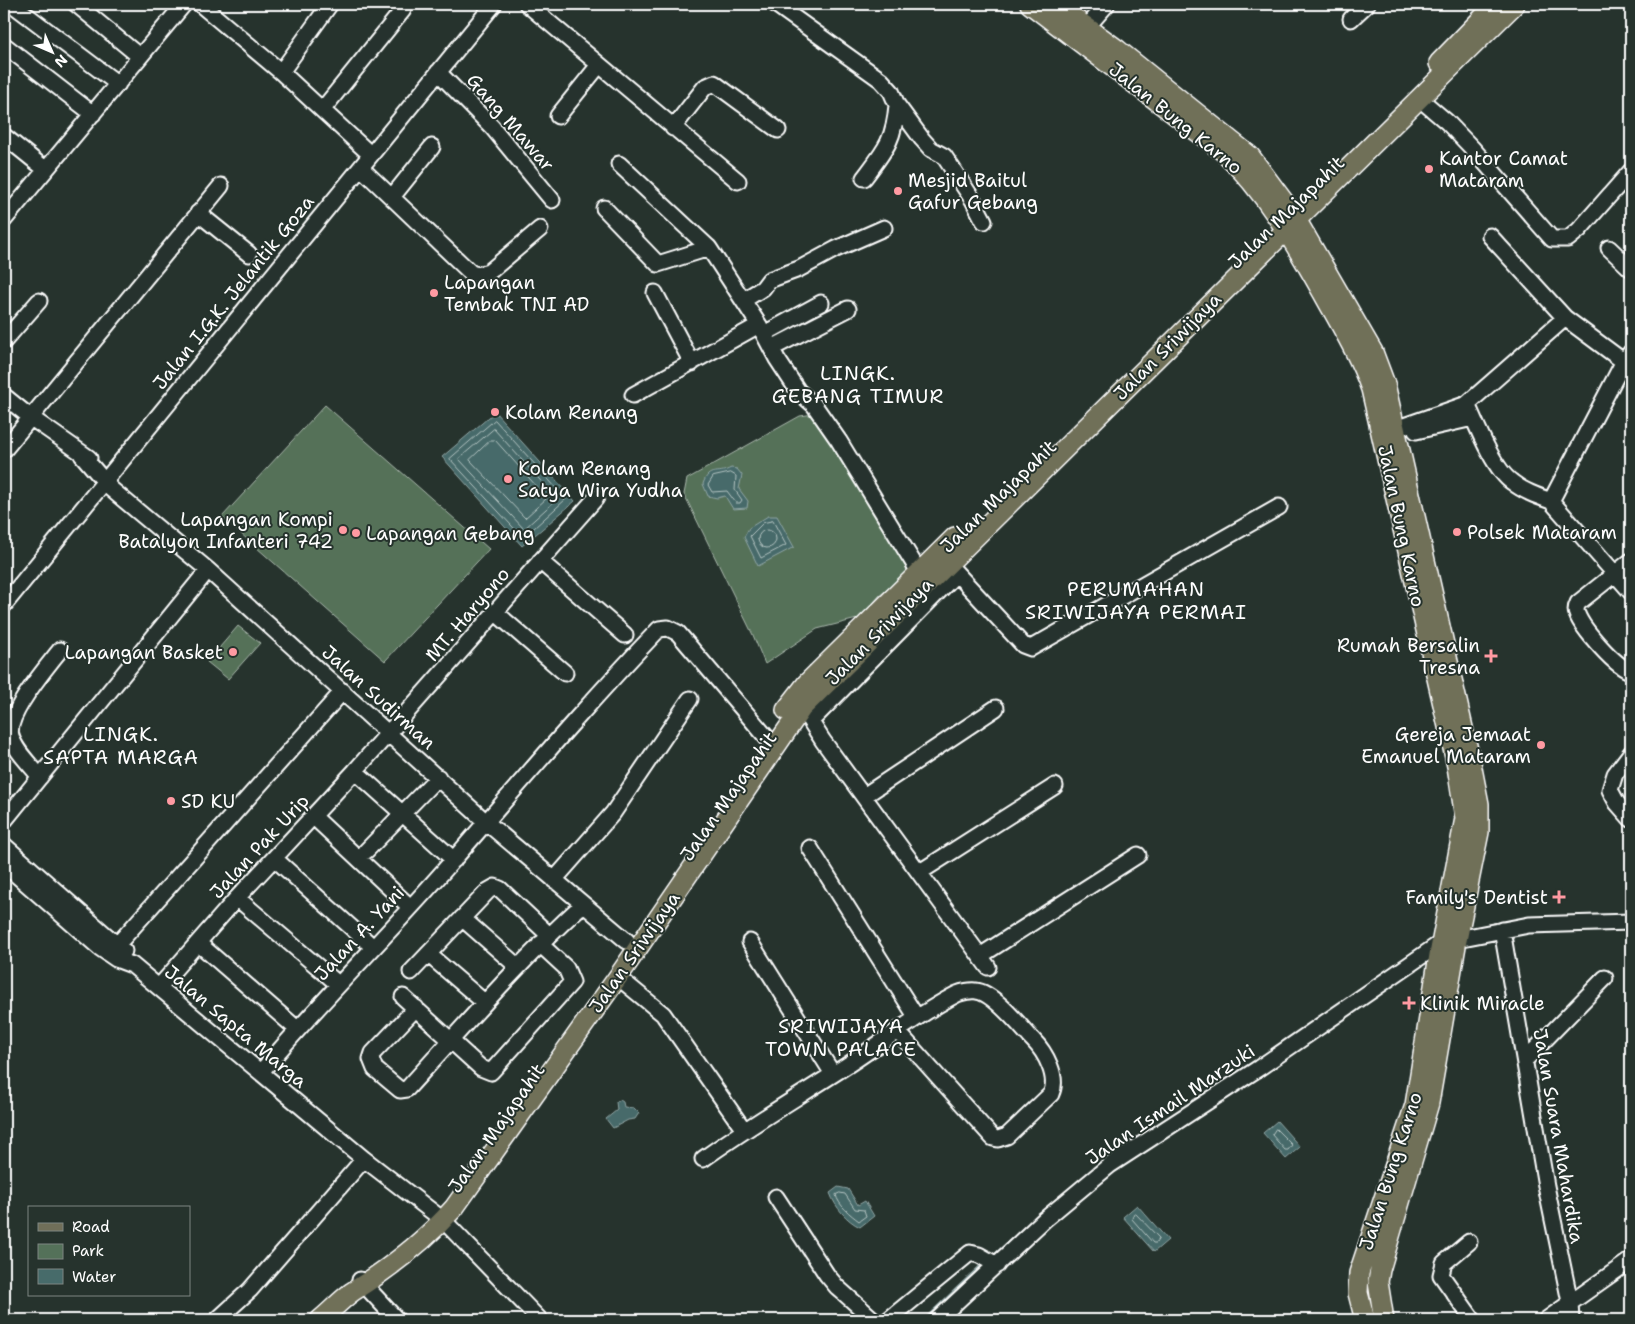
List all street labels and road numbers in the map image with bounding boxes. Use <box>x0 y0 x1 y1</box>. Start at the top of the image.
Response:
street label: Jalan Bung Karno <box>1104 57 1248 180</box>
street label: Gang Mawar <box>461 68 560 177</box>
street label: Jalan Majapahit <box>1223 150 1350 274</box>
street label: Jalan I.G.K. Jelantik Goza <box>147 190 320 395</box>
street label: Jalan Sriwijaya <box>1108 287 1227 406</box>
street label: Jalan Majapahit <box>935 434 1062 558</box>
street label: Jalan Bung Karno <box>1372 443 1431 609</box>
street label: MT. Haryono <box>420 562 515 667</box>
street label: Jalan Sriwijaya <box>820 572 939 691</box>
street label: Jalan Sudirman <box>317 640 441 755</box>
street label: Jalan Majapahit <box>674 727 782 866</box>
street label: Jalan Pak Urip <box>204 789 314 904</box>
street label: Jalan A. Yani <box>309 881 410 986</box>
street label: Jalan Sriwijaya <box>583 886 686 1018</box>
street label: Jalan Sapta Marga <box>159 959 312 1093</box>
street label: Jalan Suara Mahardika <box>1527 1027 1590 1246</box>
street label: Jalan Ismail Marzuki <box>1081 1038 1260 1170</box>
street label: Jalan Majapahit <box>442 1059 550 1198</box>
street label: Jalan Bung Karno <box>1353 1089 1428 1253</box>

